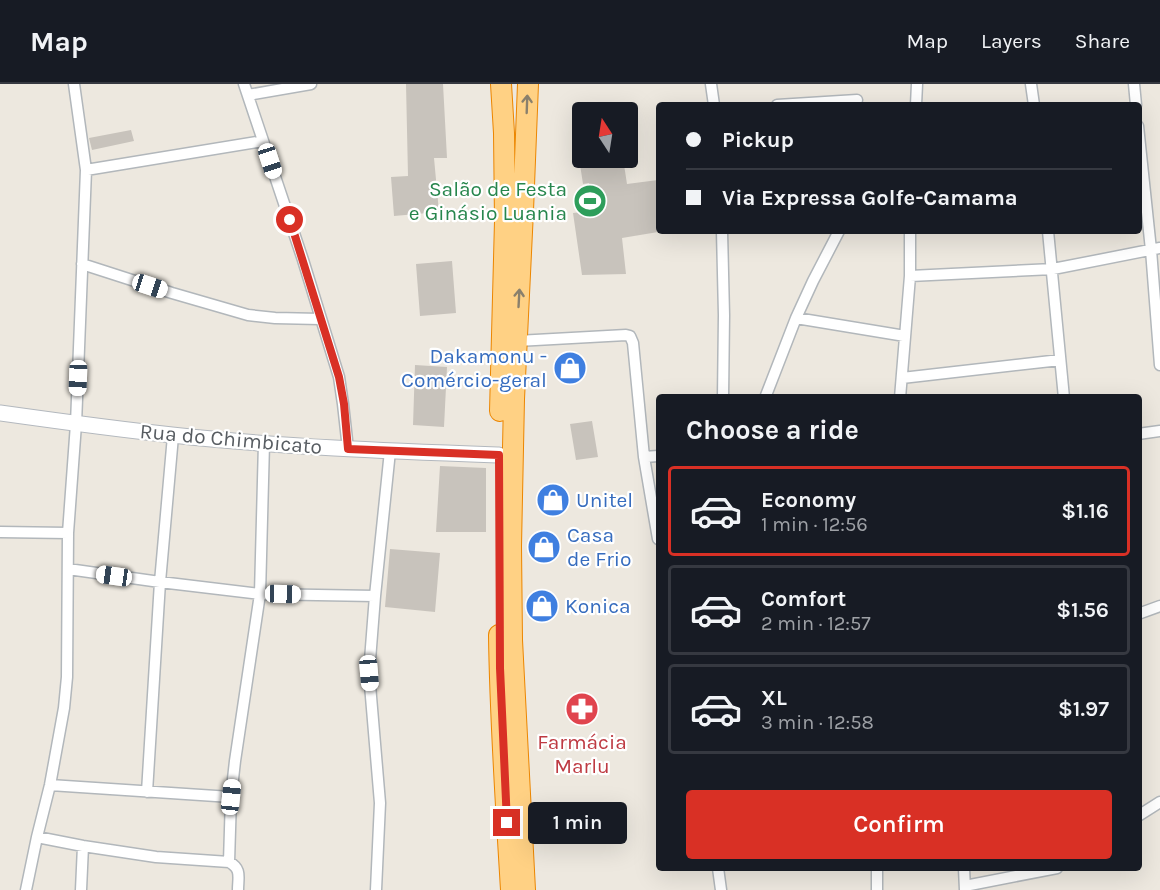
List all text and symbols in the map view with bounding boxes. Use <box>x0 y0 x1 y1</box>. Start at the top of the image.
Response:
text: Map <box>30 25 88 58</box>
text: Map <box>906 29 948 53</box>
text: Layers <box>981 29 1042 53</box>
text: Share <box>1075 29 1130 53</box>
one-way arrow <box>522 94 533 114</box>
north arrow <box>572 102 638 168</box>
map controls <box>572 102 638 168</box>
text: Pickup <box>722 127 794 153</box>
car <box>256 141 284 181</box>
place label: Salão de Festa e Ginásio Luania <box>409 177 567 225</box>
sports icon: Salão de Festa e Ginásio Luania <box>572 183 608 219</box>
text: Via Expressa Golfe-Camama <box>722 185 1018 211</box>
route start <box>276 206 303 233</box>
car <box>130 272 170 300</box>
one-way arrow <box>513 289 524 309</box>
place label: Dakamonu - Comércio-geral <box>401 344 547 392</box>
shop icon: Dakamonu - Comércio-geral <box>552 350 588 386</box>
car <box>68 360 88 396</box>
text: Choose a ride <box>686 414 859 446</box>
street label: Rua do Chimbicato <box>139 419 323 459</box>
shop icon: Unitel <box>535 482 571 518</box>
icon: car <box>689 484 743 538</box>
text: Economy <box>761 487 856 513</box>
place label: Unitel <box>576 488 633 512</box>
text: $1.16 <box>1061 498 1109 524</box>
text: 1 min · 12:56 <box>761 513 868 536</box>
place label: Casa de Frio <box>567 523 632 571</box>
shop icon: Casa de Frio <box>526 529 562 565</box>
car <box>95 565 133 587</box>
icon: car <box>689 583 743 637</box>
car <box>265 585 301 603</box>
text: Comfort <box>761 586 846 612</box>
shop icon: Konica <box>524 588 560 624</box>
place label: Konica <box>565 594 631 618</box>
text: $1.56 <box>1056 597 1109 623</box>
text: 2 min · 12:57 <box>761 612 871 635</box>
car <box>358 654 380 692</box>
icon: car <box>689 682 743 736</box>
text: XL <box>761 685 787 711</box>
pharmacy icon: Farmácia Marlu <box>564 691 600 727</box>
text: $1.97 <box>1058 696 1109 722</box>
text: 3 min · 12:58 <box>761 711 874 734</box>
place label: Farmácia Marlu <box>537 730 627 778</box>
car <box>220 778 242 816</box>
button: Confirm <box>686 790 1112 859</box>
callout: 1 min <box>528 802 627 844</box>
route end <box>493 809 520 836</box>
text: 1 min <box>553 811 602 834</box>

